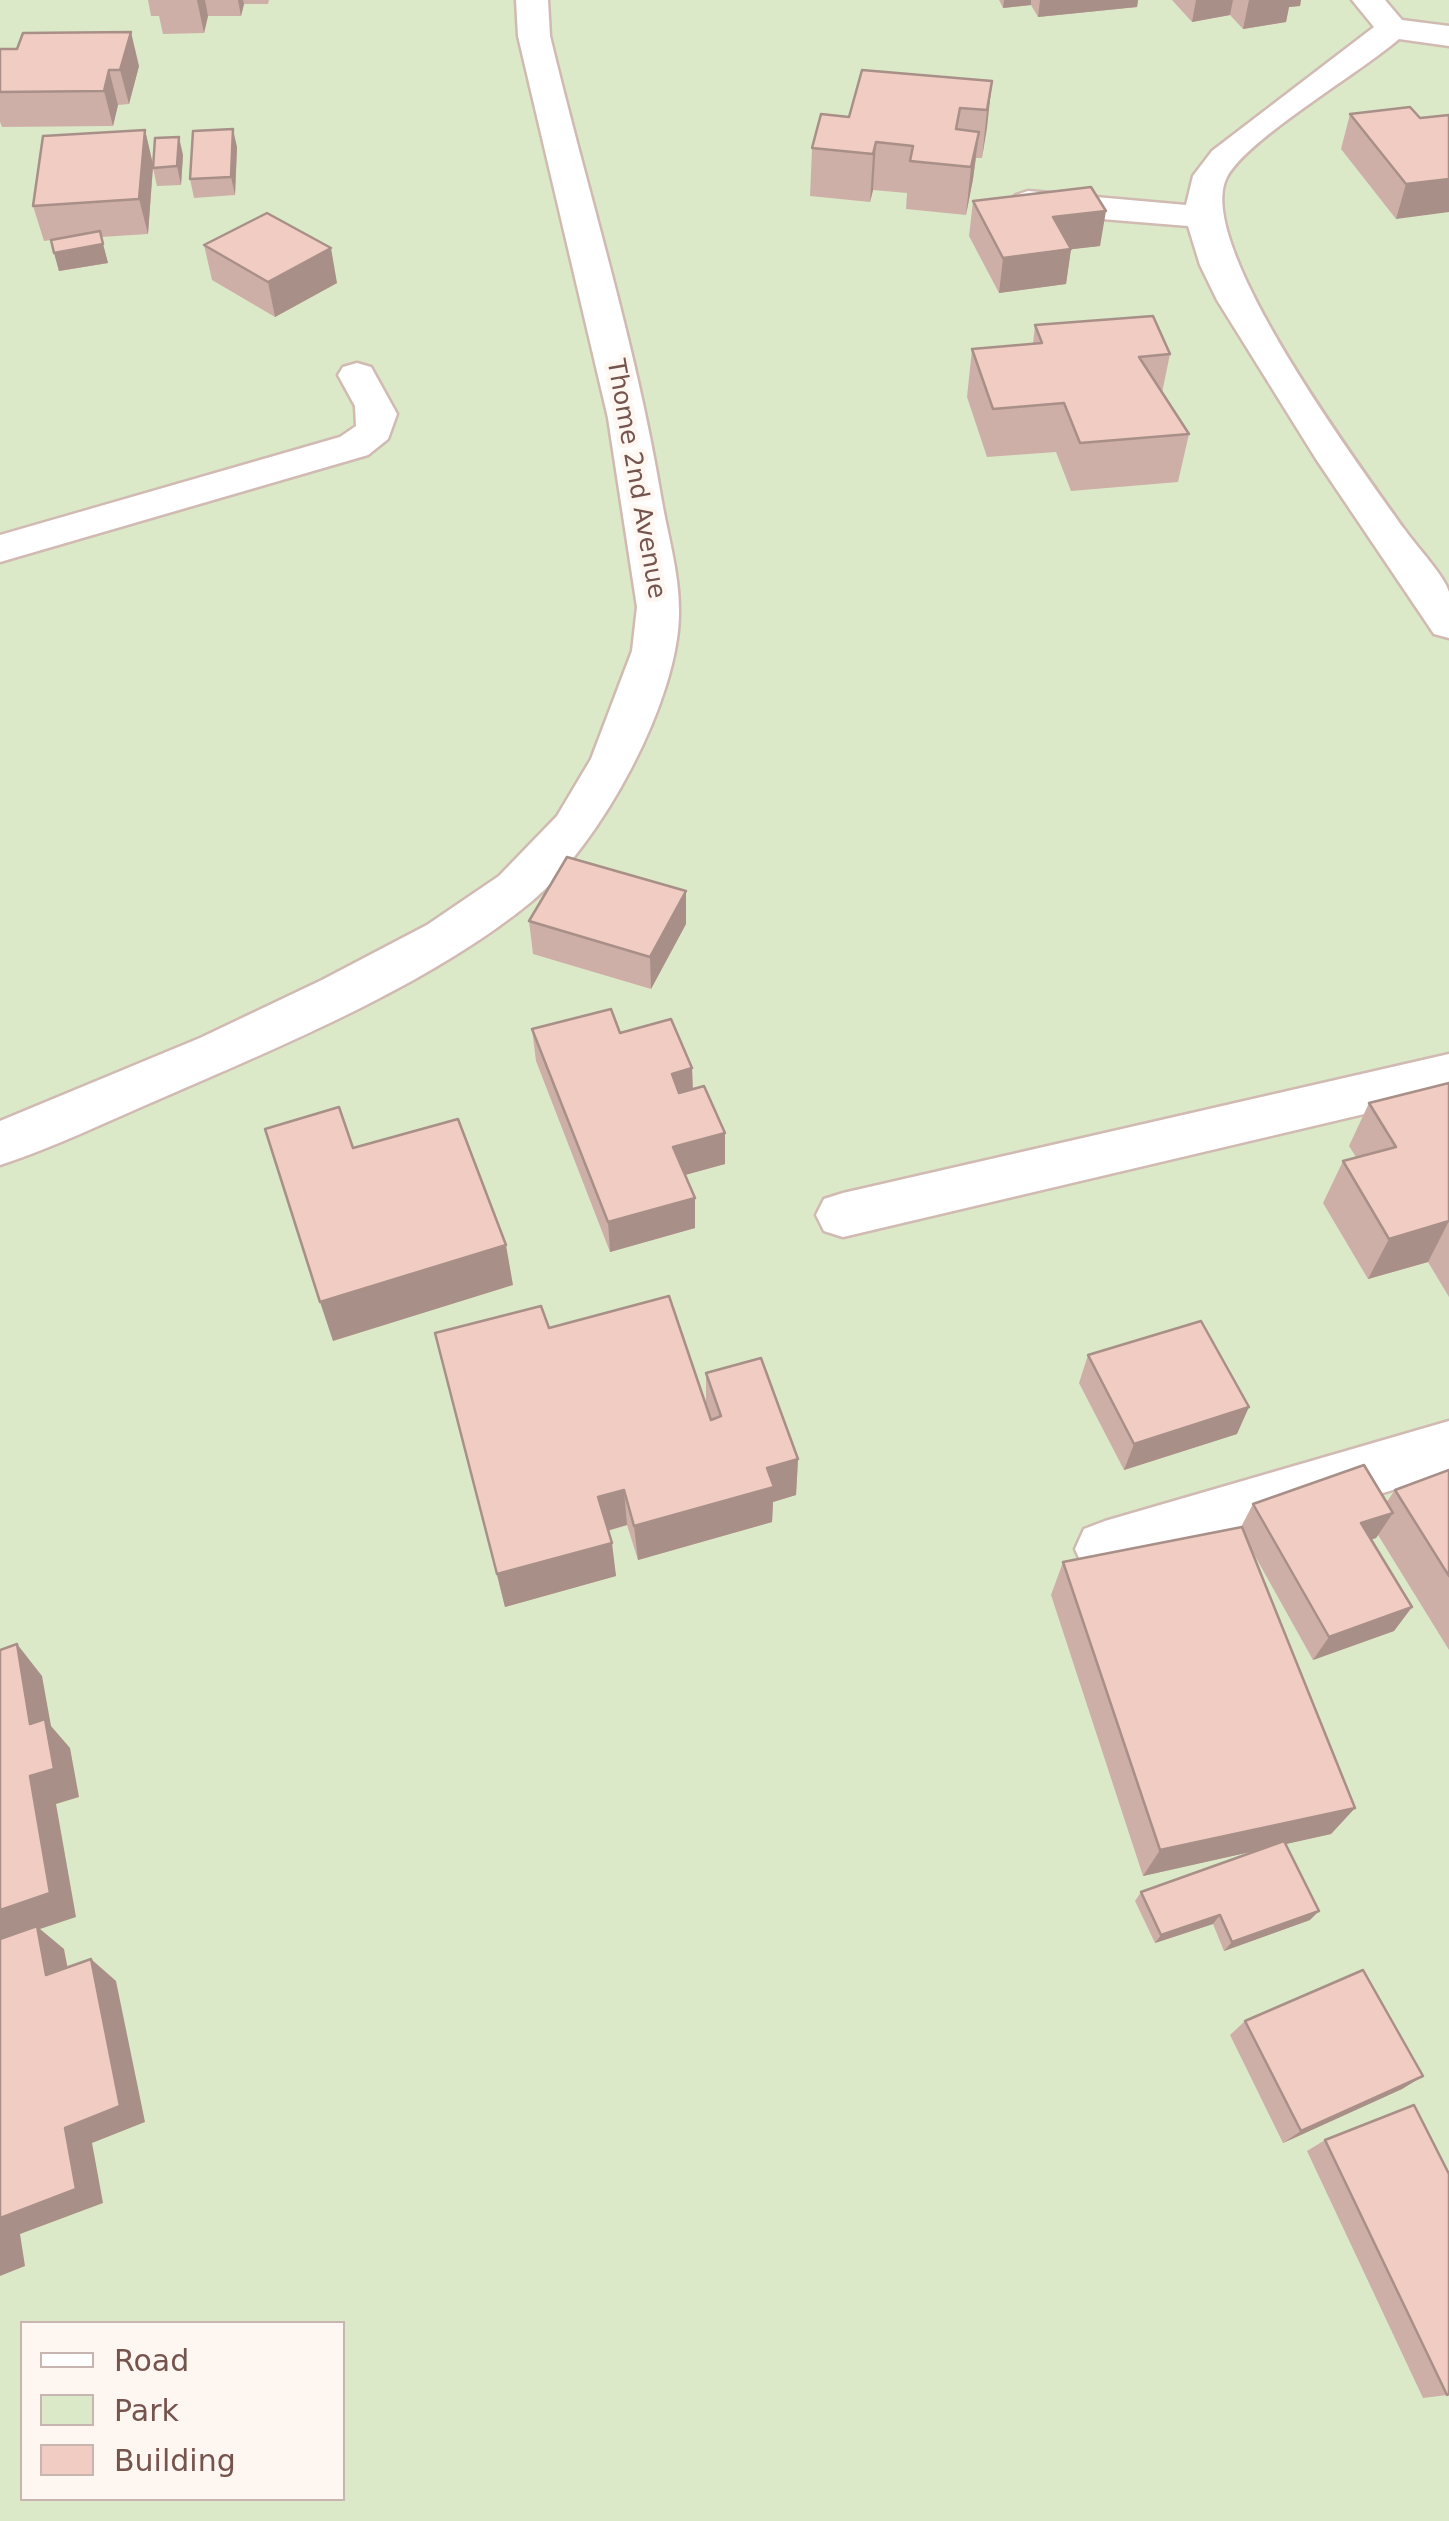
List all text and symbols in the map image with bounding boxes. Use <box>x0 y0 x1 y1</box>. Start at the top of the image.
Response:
street label: Thome 2nd Avenue <box>599 357 671 601</box>
legend <box>20 2321 345 2501</box>
text: Road <box>114 2343 189 2378</box>
text: Park <box>114 2393 179 2428</box>
text: Building <box>114 2443 236 2478</box>

